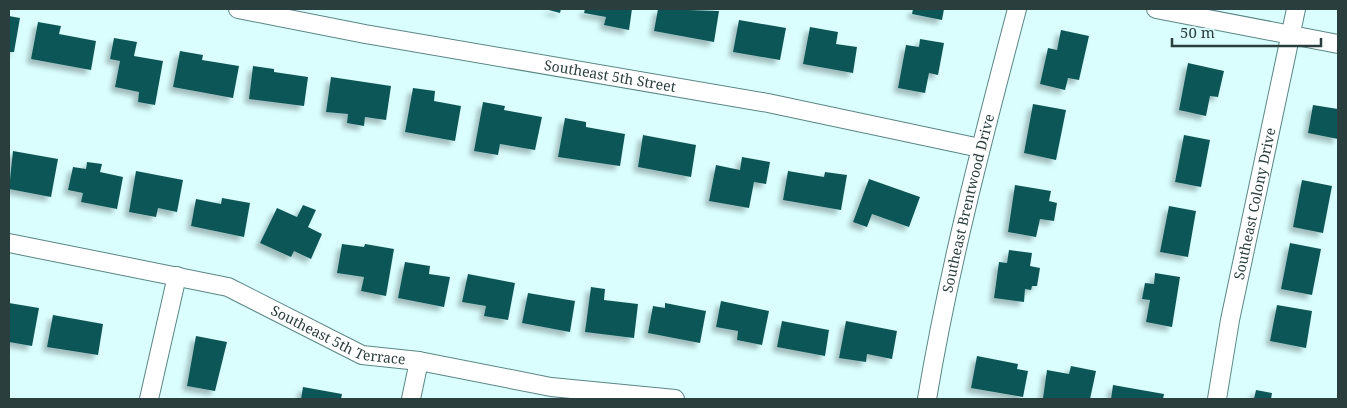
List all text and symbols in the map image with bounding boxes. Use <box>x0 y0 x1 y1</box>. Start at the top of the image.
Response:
scale bar <box>1172 15 1321 47</box>
text: 50 m <box>1180 22 1215 42</box>
street label: Southeast 5th Street <box>543 55 677 96</box>
street label: Southeast Brentwood Drive <box>937 112 998 294</box>
street label: Southeast Colony Drive <box>1229 126 1280 281</box>
street label: Southeast 5th Terrace <box>268 300 406 369</box>

